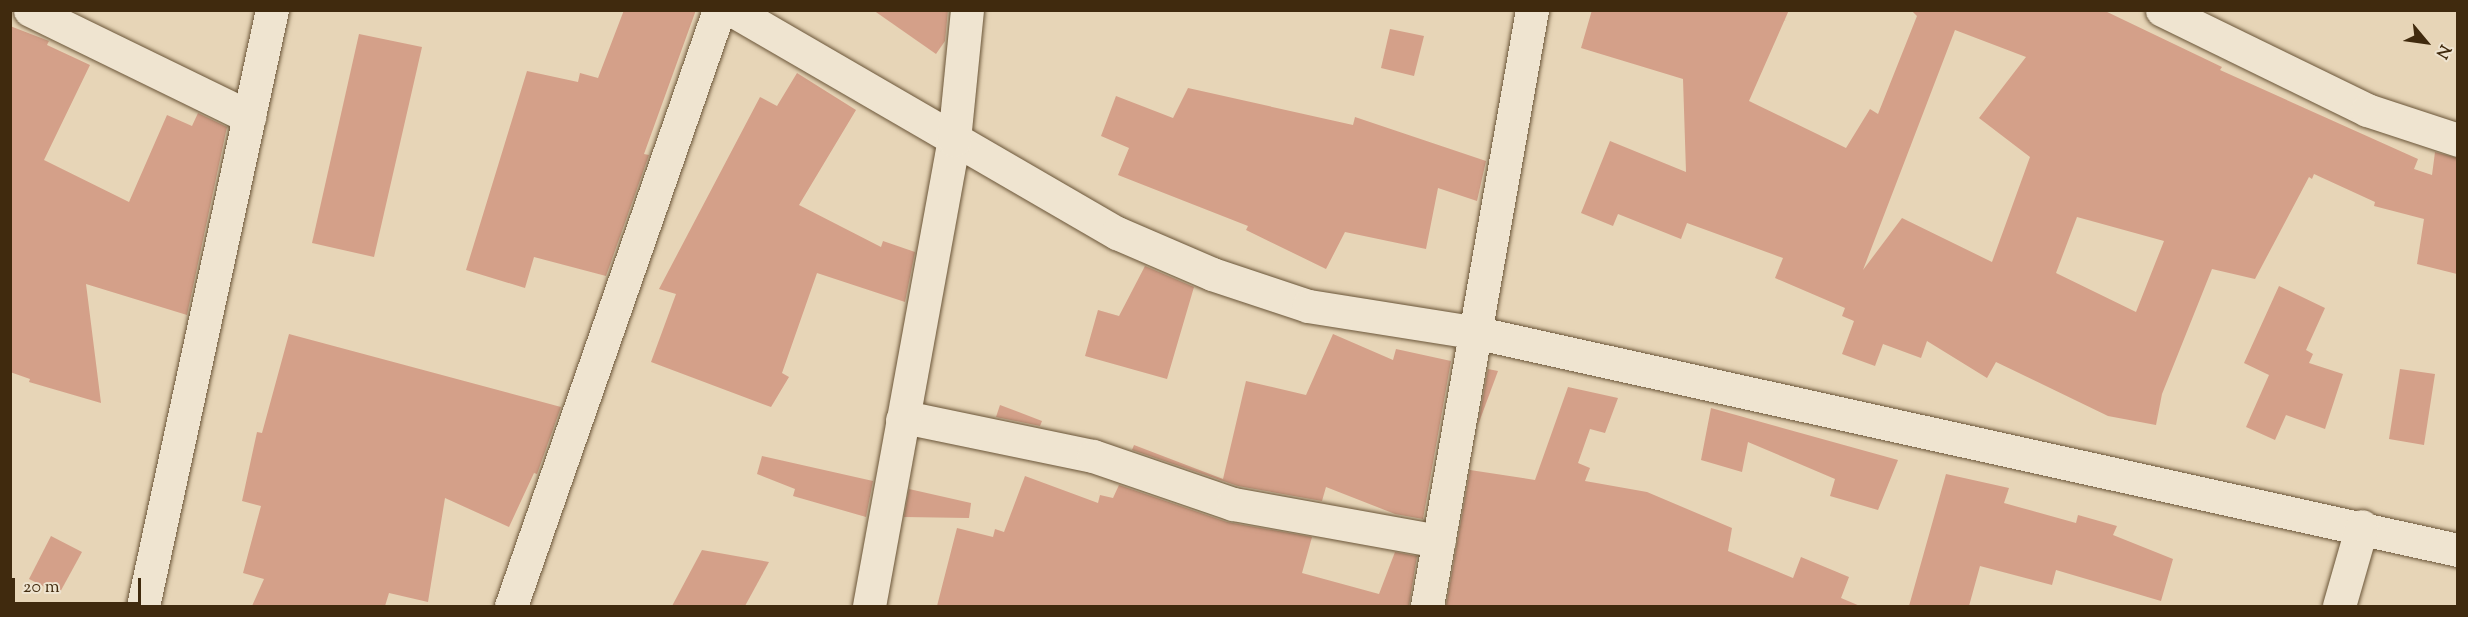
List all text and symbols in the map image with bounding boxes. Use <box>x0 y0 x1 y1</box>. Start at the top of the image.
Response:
north arrow <box>2396 12 2456 72</box>
text: N <box>2429 40 2455 62</box>
scale bar <box>15 566 144 604</box>
text: 20 m <box>23 575 60 601</box>

